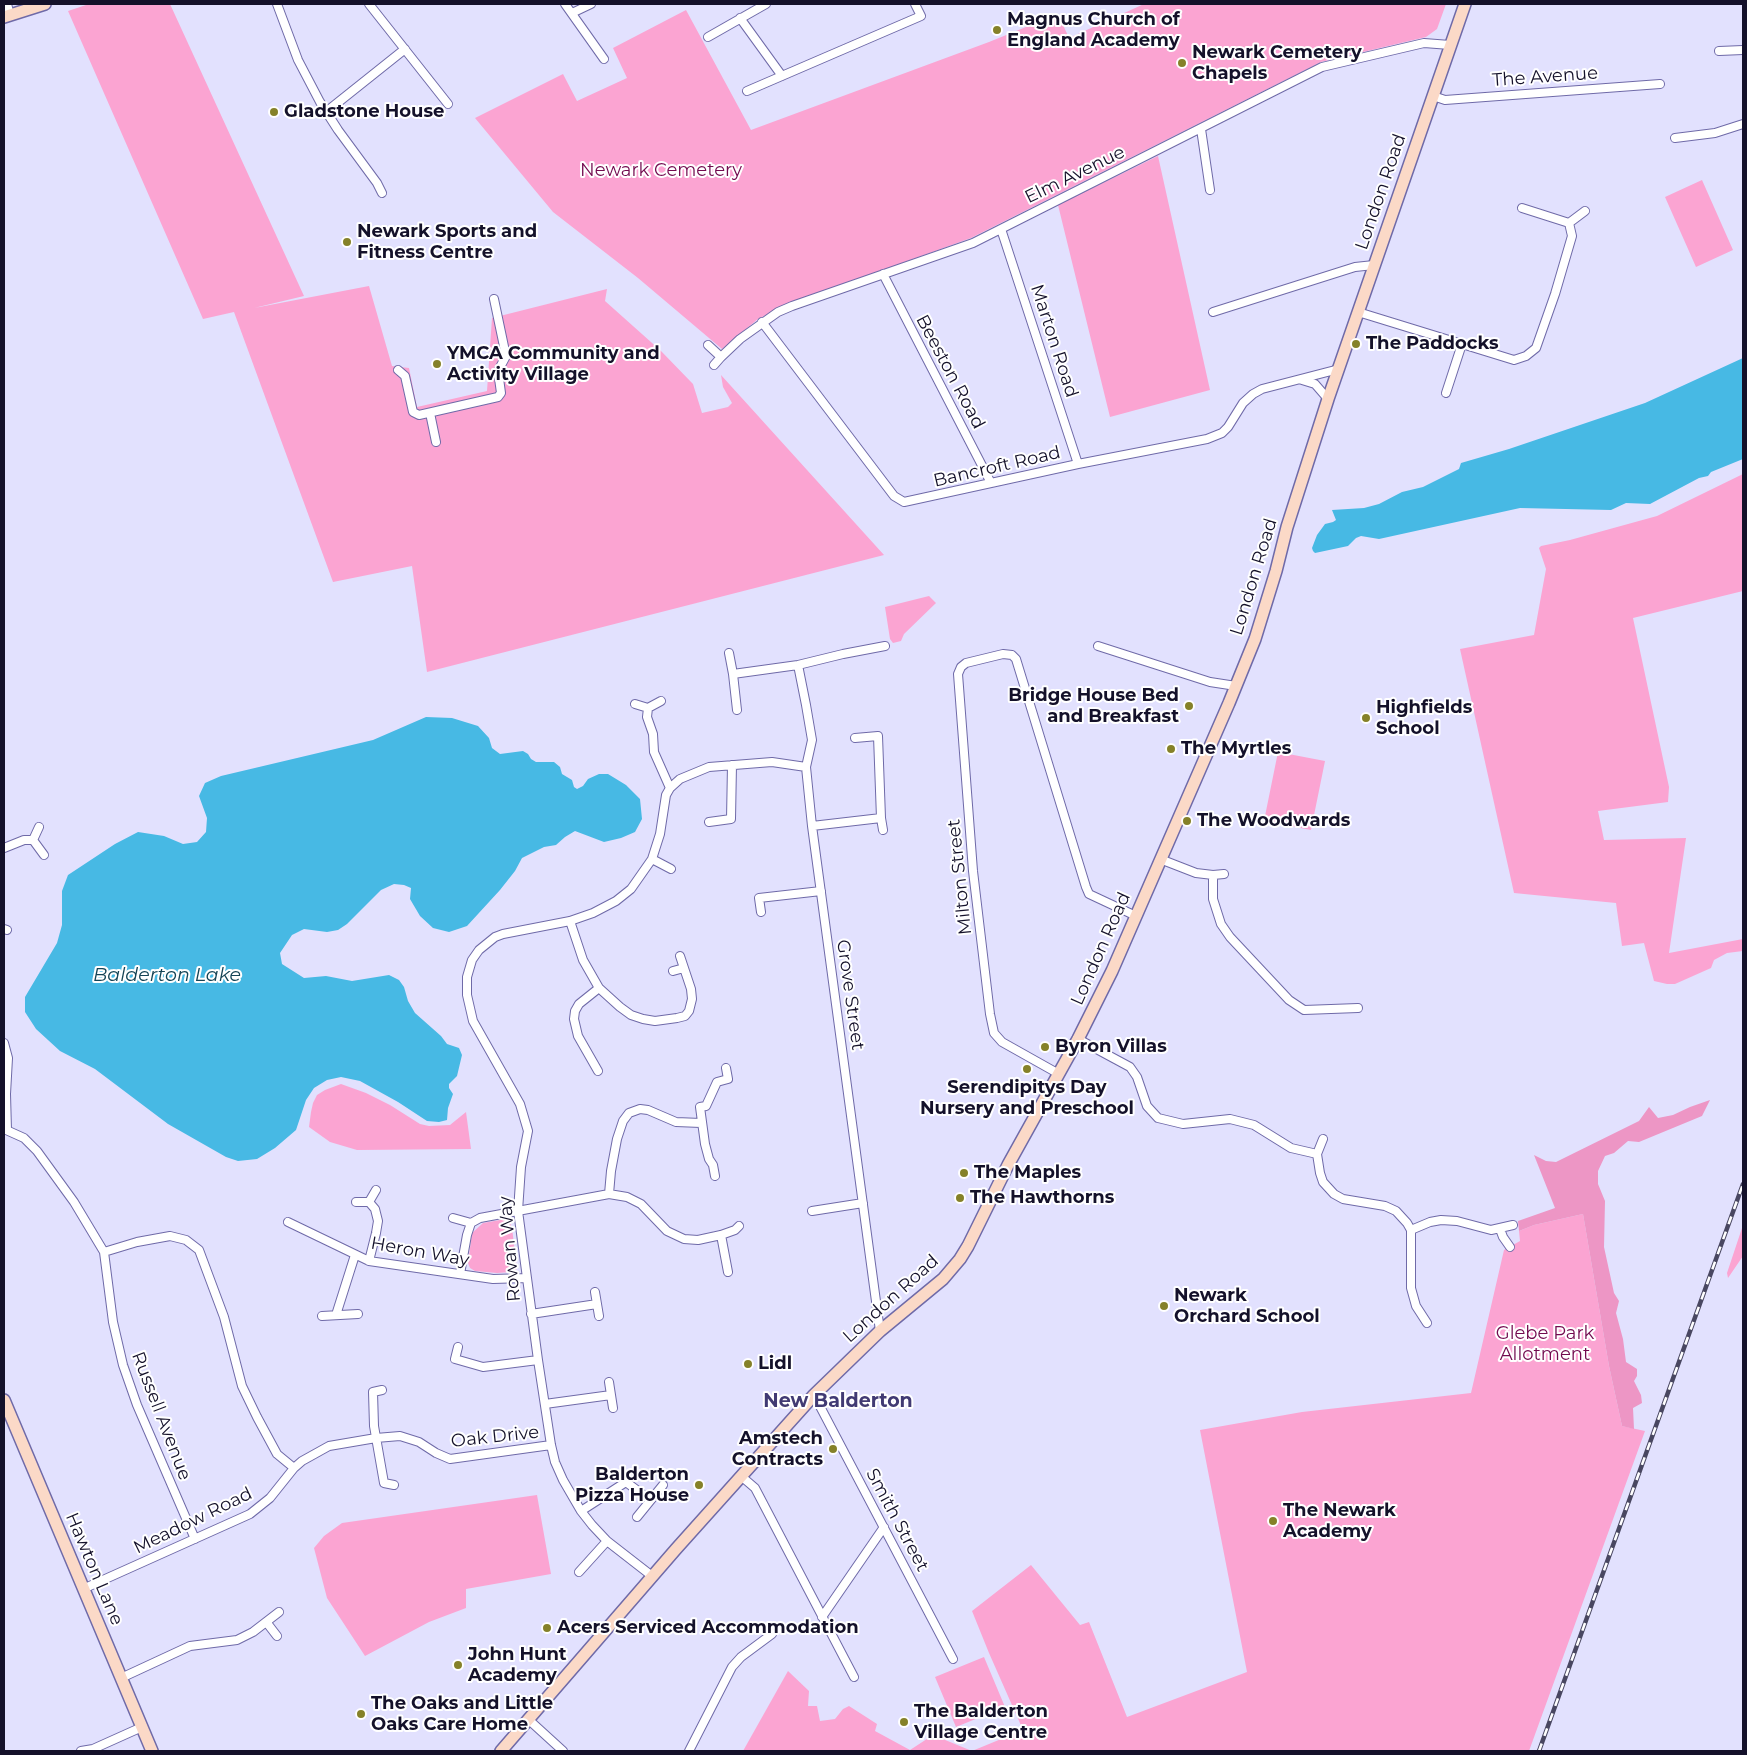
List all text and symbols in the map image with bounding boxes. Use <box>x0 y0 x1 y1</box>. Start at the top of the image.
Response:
place label: Magnus Church of England Academy <box>1007 9 1180 52</box>
marker: Magnus Church of England Academy <box>991 24 1003 36</box>
place label: Newark Cemetery Chapels <box>1192 42 1362 84</box>
marker: Newark Cemetery Chapels <box>1176 57 1188 69</box>
street label: The Avenue <box>1491 63 1599 91</box>
place label: Gladstone House <box>284 101 444 123</box>
marker: Gladstone House <box>268 106 280 118</box>
street label: London Road <box>1351 131 1411 253</box>
street label: Elm Avenue <box>1021 141 1129 209</box>
park label: Newark Cemetery <box>580 160 742 182</box>
place label: Newark Sports and Fitness Centre <box>357 221 537 264</box>
marker: Newark Sports and Fitness Centre <box>341 236 353 248</box>
street label: Marton Road <box>1026 282 1082 400</box>
street label: Beeston Road <box>911 311 989 433</box>
place label: The Paddocks <box>1366 333 1498 355</box>
marker: The Paddocks <box>1350 338 1362 350</box>
place label: YMCA Community and Activity Village <box>447 343 660 386</box>
marker: YMCA Community and Activity Village <box>431 358 443 370</box>
street label: Bancroft Road <box>931 442 1063 492</box>
street label: London Road <box>1226 516 1282 638</box>
place label: Bridge House Bed and Breakfast <box>1008 685 1179 728</box>
place label: Highfields School <box>1376 697 1472 740</box>
marker: Bridge House Bed and Breakfast <box>1183 700 1195 712</box>
marker: Highfields School <box>1360 712 1372 724</box>
place label: The Myrtles <box>1181 738 1291 760</box>
marker: The Myrtles <box>1165 743 1177 755</box>
place label: The Woodwards <box>1197 810 1350 832</box>
marker: The Woodwards <box>1181 815 1193 827</box>
street label: Milton Street <box>943 818 977 936</box>
street label: London Road <box>1066 889 1136 1009</box>
street label: Grove Street <box>832 938 868 1052</box>
water label: Balderton Lake <box>93 964 241 986</box>
place label: Byron Villas <box>1055 1036 1167 1058</box>
marker: Byron Villas <box>1039 1041 1051 1053</box>
marker: Serendipitys Day Nursery and Preschool <box>1021 1063 1033 1075</box>
place label: Serendipitys Day Nursery and Preschool <box>920 1077 1134 1120</box>
place label: The Maples <box>974 1162 1081 1184</box>
marker: The Maples <box>958 1167 970 1179</box>
place label: The Hawthorns <box>970 1187 1114 1209</box>
marker: The Hawthorns <box>954 1192 966 1204</box>
street label: Rowan Way <box>495 1195 525 1303</box>
street label: Heron Way <box>369 1233 471 1271</box>
street label: London Road <box>839 1250 943 1348</box>
place label: Newark Orchard School <box>1174 1285 1320 1328</box>
marker: Newark Orchard School <box>1158 1300 1170 1312</box>
park label: Glebe Park Allotment <box>1496 1323 1594 1366</box>
street label: Russell Avenue <box>127 1349 195 1483</box>
place label: Lidl <box>758 1353 792 1375</box>
marker: Lidl <box>742 1358 754 1370</box>
district label: New Balderton <box>763 1390 913 1412</box>
street label: Oak Drive <box>450 1422 540 1452</box>
place label: Amstech Contracts <box>732 1428 823 1470</box>
marker: Amstech Contracts <box>827 1443 839 1455</box>
place label: Balderton Pizza House <box>575 1464 689 1506</box>
street label: Smith Street <box>861 1465 933 1575</box>
marker: Balderton Pizza House <box>693 1479 705 1491</box>
street label: Meadow Road <box>130 1483 256 1559</box>
place label: The Newark Academy <box>1283 1500 1396 1542</box>
street label: Hawton Lane <box>61 1509 127 1629</box>
marker: The Newark Academy <box>1267 1515 1279 1527</box>
place label: Acers Serviced Accommodation <box>557 1617 859 1639</box>
marker: Acers Serviced Accommodation <box>541 1622 553 1634</box>
place label: John Hunt Academy <box>468 1644 567 1686</box>
marker: John Hunt Academy <box>452 1659 464 1671</box>
place label: The Oaks and Little Oaks Care Home <box>371 1693 553 1736</box>
place label: The Balderton Village Centre <box>914 1701 1048 1744</box>
marker: The Oaks and Little Oaks Care Home <box>355 1708 367 1720</box>
marker: The Balderton Village Centre <box>898 1716 910 1728</box>

